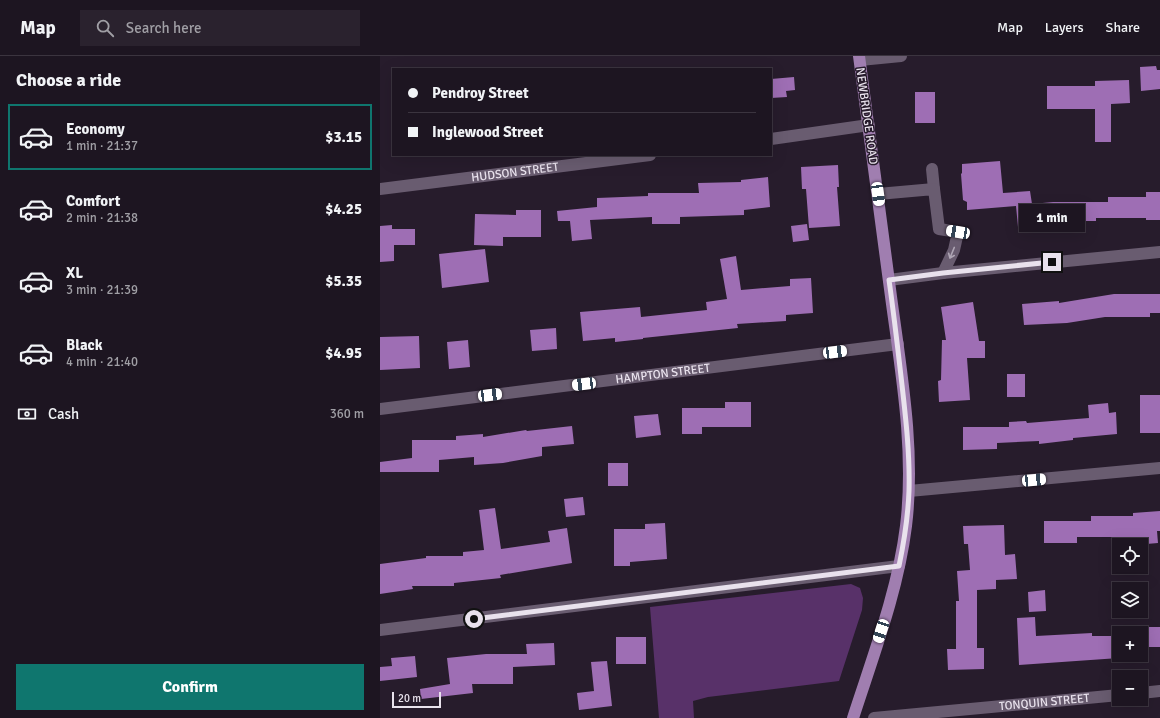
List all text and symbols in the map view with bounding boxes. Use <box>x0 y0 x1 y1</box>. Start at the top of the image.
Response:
search box <box>80 10 360 46</box>
text: Map <box>20 16 56 40</box>
icon: search <box>94 17 116 39</box>
text: Search here <box>126 19 201 37</box>
text: Map <box>997 19 1023 36</box>
text: Layers <box>1045 19 1084 36</box>
text: Share <box>1106 19 1140 36</box>
street label: NEWBRIDGE ROAD <box>852 67 881 166</box>
text: Choose a ride <box>16 69 121 91</box>
text: Pendroy Street <box>432 84 529 102</box>
icon: car <box>18 119 54 155</box>
text: Economy <box>66 120 125 138</box>
text: Inglewood Street <box>432 123 543 141</box>
text: $3.15 <box>325 128 362 146</box>
text: 1 min · 21:37 <box>66 138 138 154</box>
street label: HUDSON STREET <box>470 160 560 185</box>
car <box>870 181 886 207</box>
icon: car <box>18 191 54 227</box>
text: Comfort <box>66 192 120 210</box>
text: $4.25 <box>325 200 362 218</box>
callout: 1 min <box>1019 204 1085 232</box>
text: 2 min · 21:38 <box>66 210 138 226</box>
text: 1 min <box>1036 210 1068 226</box>
car <box>945 224 971 240</box>
one-way arrow <box>948 246 955 258</box>
route end <box>1043 253 1061 271</box>
icon: car <box>18 263 54 299</box>
text: XL <box>66 264 83 282</box>
text: $5.35 <box>325 272 362 290</box>
text: 3 min · 21:39 <box>66 282 138 298</box>
icon: car <box>18 335 54 371</box>
text: Black <box>66 336 103 354</box>
text: $4.95 <box>325 344 362 362</box>
car <box>822 345 848 359</box>
text: 4 min · 21:40 <box>66 354 138 370</box>
street label: HAMPTON STREET <box>615 361 711 387</box>
car <box>571 377 597 391</box>
car <box>477 388 503 402</box>
icon: cash <box>16 403 38 425</box>
text: Cash <box>48 405 79 423</box>
text: 360 m <box>330 406 364 422</box>
car <box>1022 473 1046 487</box>
map controls <box>1112 538 1148 706</box>
button: locate <box>1112 538 1148 574</box>
button: layers <box>1112 582 1148 618</box>
route start <box>465 610 483 628</box>
car <box>872 618 890 644</box>
button: + <box>1112 626 1148 662</box>
button: Confirm <box>16 664 364 710</box>
button: − <box>1112 670 1148 706</box>
scale bar <box>392 690 441 709</box>
street label: TONQUIN STREET <box>998 691 1090 714</box>
text: 20 m <box>398 692 421 705</box>

